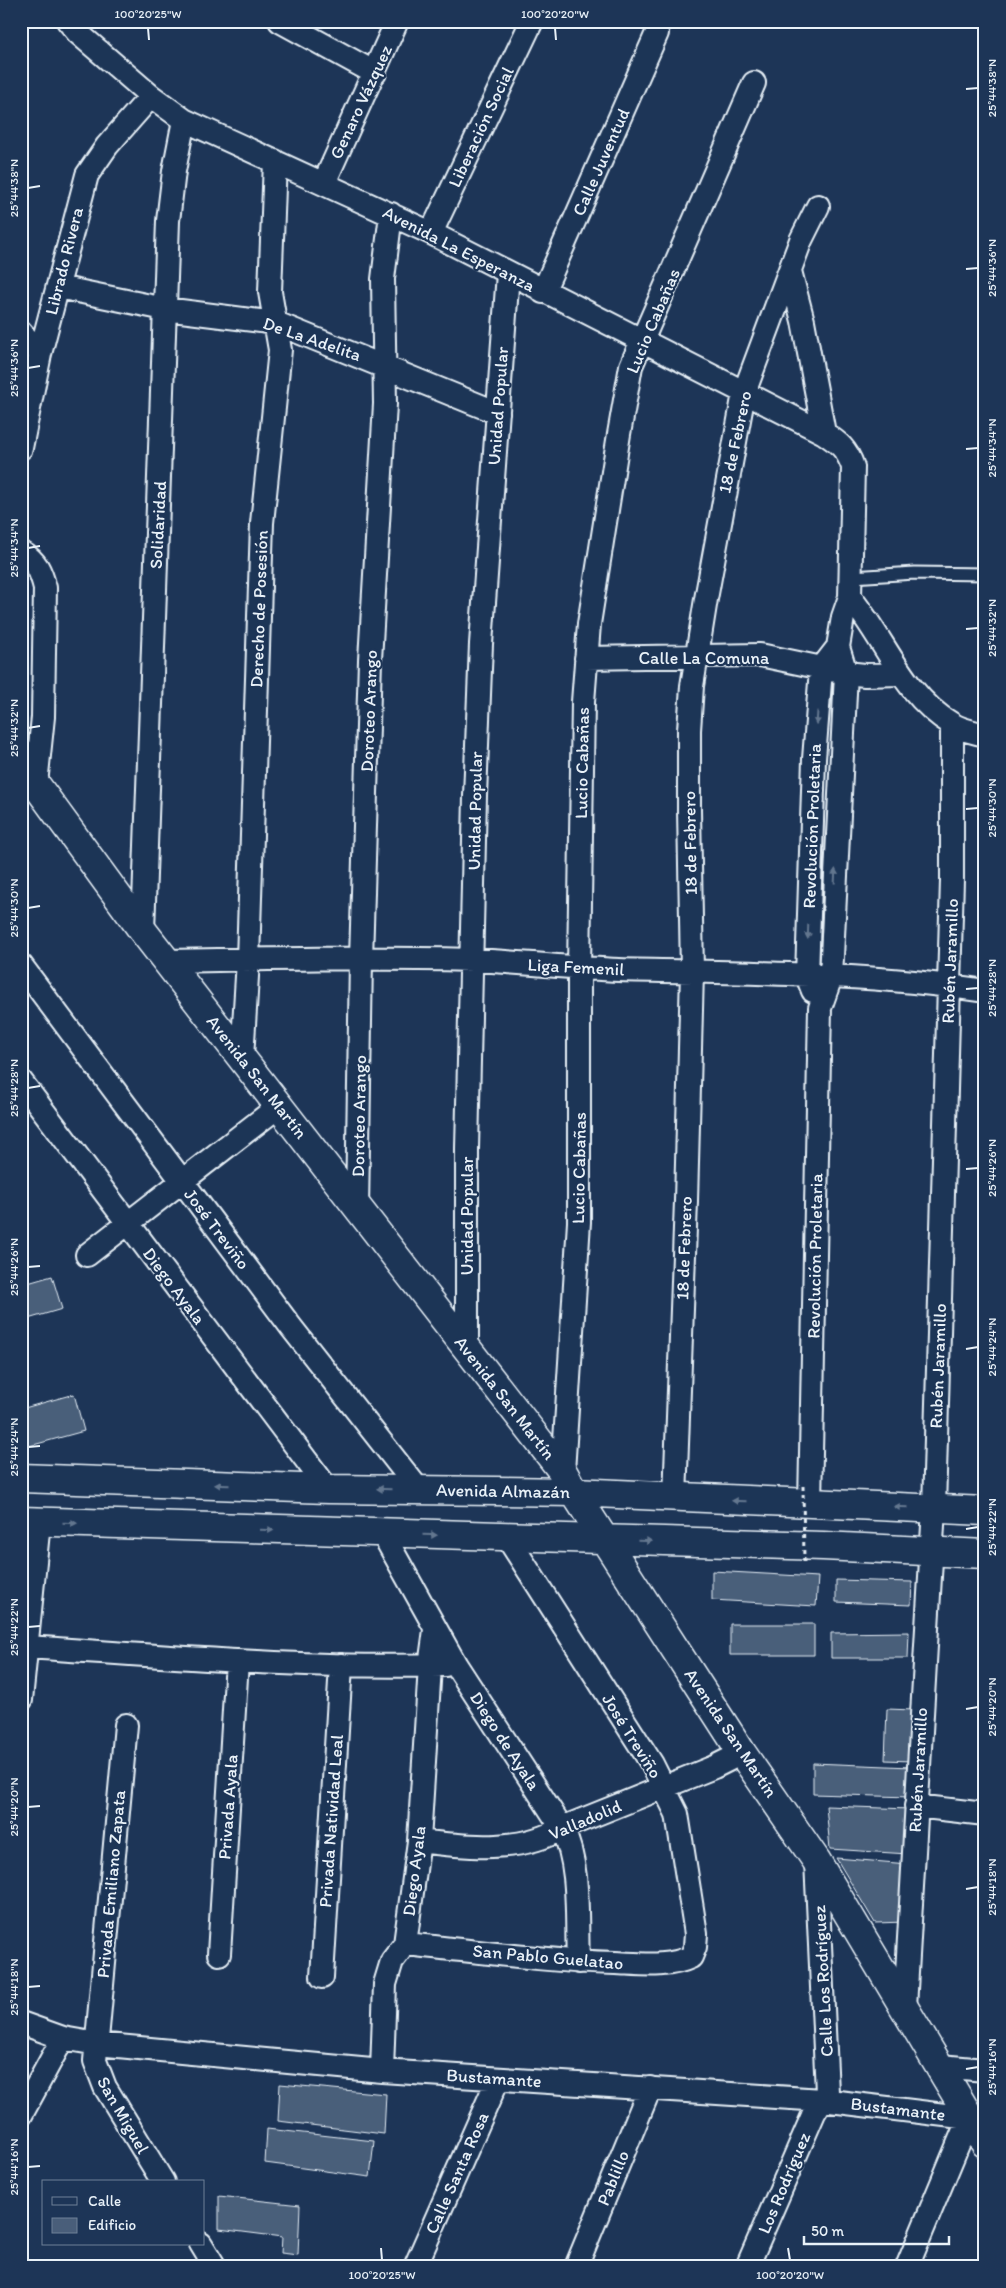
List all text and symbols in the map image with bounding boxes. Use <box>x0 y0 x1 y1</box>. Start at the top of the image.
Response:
text: 100°20'25"W <box>114 7 182 21</box>
text: 100°20'20"W <box>521 7 589 21</box>
street label: Genaro Vázquez <box>325 41 397 163</box>
text: 25°44'38"N <box>985 59 999 117</box>
street label: Liberación Social <box>443 63 519 191</box>
street label: Calle Juventud <box>567 105 635 219</box>
text: 25°44'38"N <box>7 159 21 217</box>
street label: Avenida La Esperanza <box>379 201 539 297</box>
street label: Librado Rivera <box>40 204 88 317</box>
text: 25°44'36"N <box>985 239 999 297</box>
street label: Lucio Cabañas <box>621 265 685 377</box>
street label: De La Adelita <box>260 312 364 366</box>
text: 25°44'36"N <box>7 339 21 397</box>
street label: Unidad Popular <box>483 345 513 466</box>
street label: 18 de Febrero <box>713 389 757 495</box>
text: 25°44'34"N <box>985 418 999 478</box>
street label: Solidaridad <box>145 480 171 570</box>
text: 25°44'34"N <box>7 518 21 578</box>
street label: Derecho de Posesión <box>245 530 273 688</box>
text: 25°44'32"N <box>985 599 999 657</box>
street label: Calle La Comuna <box>639 647 770 669</box>
street label: Doroteo Arango <box>356 650 382 772</box>
text: 25°44'32"N <box>7 699 21 757</box>
street label: Lucio Cabañas <box>570 707 594 819</box>
one-way arrow <box>813 710 821 726</box>
street label: Revolución Proletaria <box>798 742 826 909</box>
street label: Unidad Popular <box>463 750 487 871</box>
text: 25°44'30"N <box>985 778 999 838</box>
street label: 18 de Febrero <box>678 791 702 895</box>
one-way arrow <box>831 867 839 883</box>
text: 25°44'30"N <box>7 878 21 938</box>
street label: Rubén Jaramillo <box>937 898 963 1024</box>
one-way arrow <box>804 925 812 941</box>
street label: Liga Femenil <box>527 953 625 981</box>
text: 25°44'28"N <box>985 959 999 1017</box>
street label: Avenida San Martín <box>202 1011 312 1143</box>
street label: Doroteo Arango <box>347 1055 371 1177</box>
text: 25°44'28"N <box>7 1059 21 1117</box>
street label: Lucio Cabañas <box>567 1112 591 1224</box>
text: 25°44'26"N <box>985 1139 999 1197</box>
street label: Unidad Popular <box>456 1156 478 1276</box>
street label: Revolución Proletaria <box>803 1173 827 1339</box>
street label: José Treviño <box>179 1184 255 1274</box>
street label: 18 de Febrero <box>671 1196 697 1300</box>
text: 25°44'26"N <box>7 1238 21 1296</box>
street label: Diego Ayala <box>138 1243 210 1329</box>
street label: Rubén Jaramillo <box>925 1303 951 1429</box>
text: 25°44'24"N <box>985 1318 999 1376</box>
street label: Avenida San Martín <box>450 1332 560 1464</box>
text: 25°44'24"N <box>7 1418 21 1476</box>
street label: Avenida Almazán <box>436 1479 570 1503</box>
one-way arrow <box>213 1481 229 1489</box>
one-way arrow <box>376 1485 392 1493</box>
one-way arrow <box>730 1496 746 1504</box>
text: 25°44'22"N <box>985 1498 999 1556</box>
one-way arrow <box>893 1503 909 1511</box>
one-way arrow <box>62 1519 78 1527</box>
one-way arrow <box>260 1526 276 1534</box>
one-way arrow <box>422 1531 438 1539</box>
one-way arrow <box>637 1537 653 1545</box>
text: 25°44'22"N <box>7 1598 21 1656</box>
street label: Avenida San Martín <box>680 1664 782 1802</box>
text: 25°44'20"N <box>985 1678 999 1737</box>
street label: Diego de Ayala <box>465 1688 545 1795</box>
street label: José Treviño <box>597 1689 667 1783</box>
street label: Rubén Jaramillo <box>904 1707 932 1833</box>
street label: Privada Natividad Leal <box>314 1734 348 1908</box>
street label: Privada Ayala <box>213 1754 243 1860</box>
text: 25°44'20"N <box>7 1778 21 1837</box>
street label: Privada Emiliano Zapata <box>92 1788 130 1979</box>
street label: Valladolid <box>545 1795 625 1845</box>
street label: Diego Ayala <box>398 1824 430 1917</box>
text: 25°44'18"N <box>985 1858 999 1916</box>
street label: Calle Los Rodríguez <box>808 1904 838 2057</box>
street label: San Pablo Guelatao <box>472 1939 624 1975</box>
text: 25°44'18"N <box>7 1958 21 2016</box>
text: 25°44'16"N <box>985 2038 999 2096</box>
street label: Bustamante <box>446 2064 542 2092</box>
street label: San Miguel <box>92 2072 154 2158</box>
street label: Bustamante <box>849 2092 947 2126</box>
street label: Calle Santa Rosa <box>420 2108 494 2237</box>
street label: Los Rodríguez <box>753 2129 815 2237</box>
text: 25°44'16"N <box>7 2138 21 2196</box>
street label: Pablillo <box>592 2147 634 2209</box>
legend <box>42 2180 205 2246</box>
text: Calle <box>88 2192 121 2210</box>
scale bar <box>804 2213 948 2245</box>
text: Edificio <box>88 2216 136 2234</box>
text: 50 m <box>811 2222 844 2240</box>
text: 100°20'25"W <box>348 2268 416 2282</box>
text: 100°20'20"W <box>756 2268 824 2282</box>

